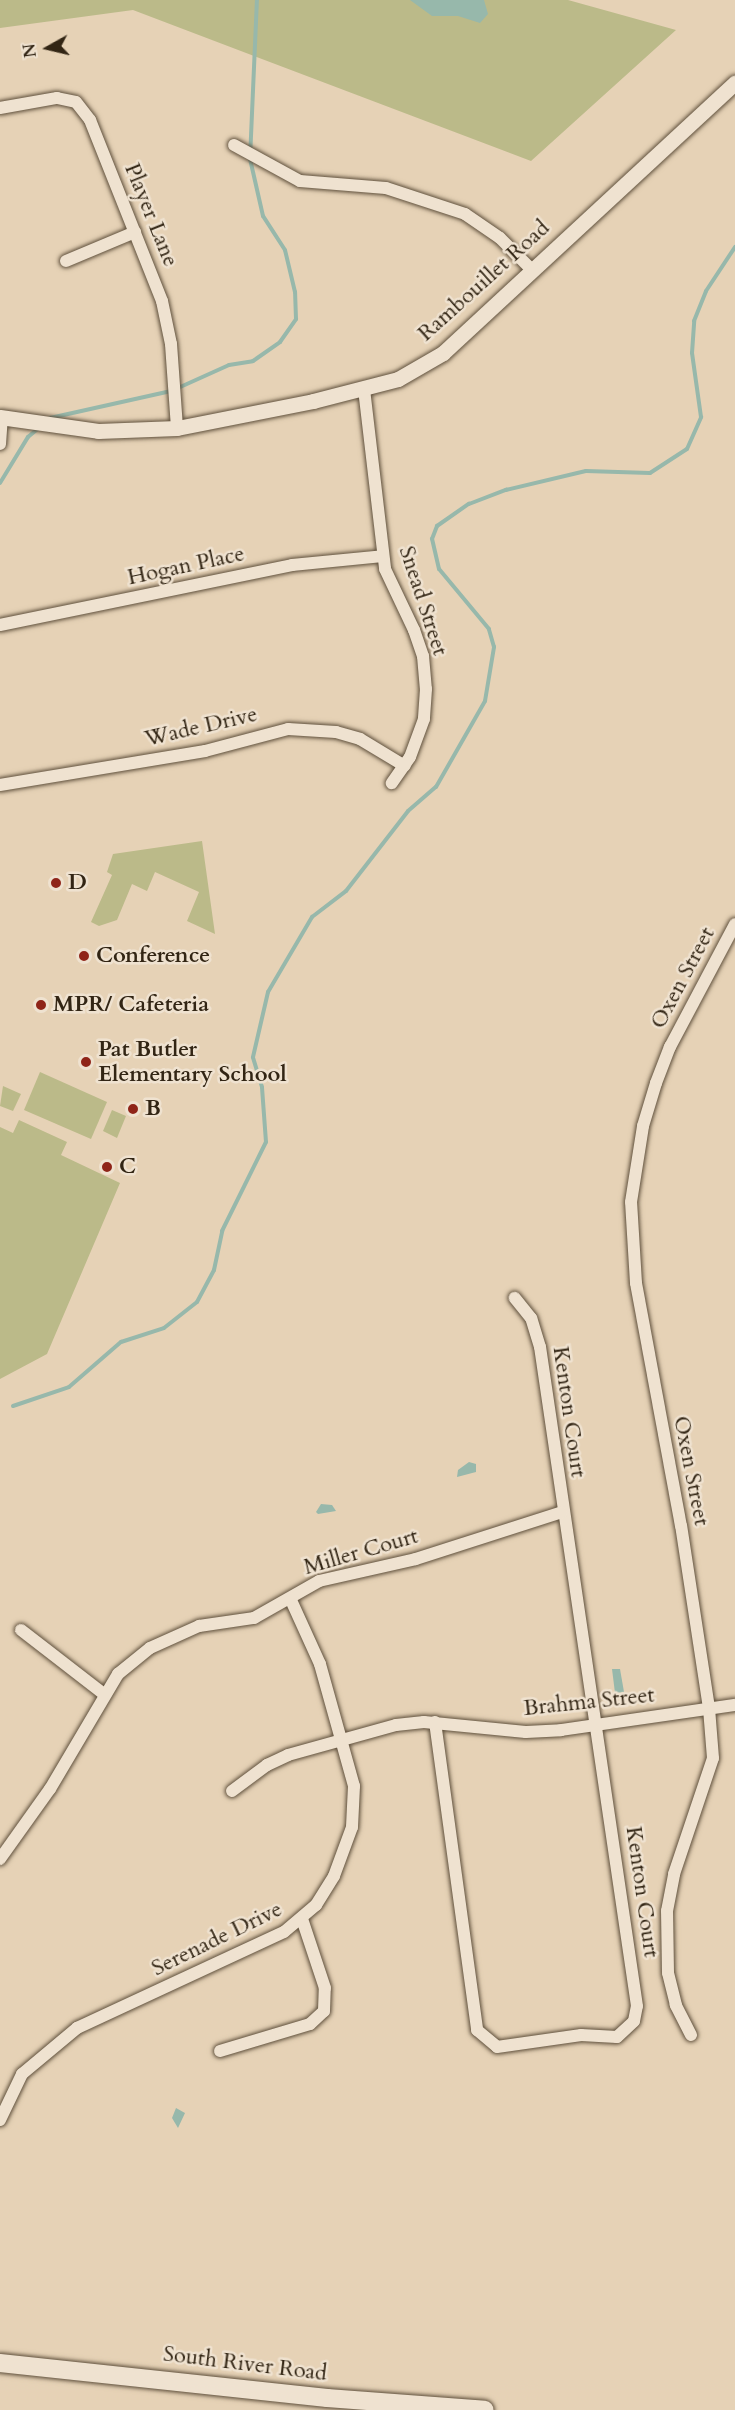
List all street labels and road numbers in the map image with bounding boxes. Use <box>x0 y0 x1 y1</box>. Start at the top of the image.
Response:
street label: Player Lane <box>118 160 184 270</box>
street label: Rambouillet Road <box>413 215 555 347</box>
street label: Hogan Place <box>125 541 247 591</box>
street label: Snead Street <box>393 543 453 659</box>
street label: Wade Drive <box>142 701 260 753</box>
street label: Oxen Street <box>645 923 721 1033</box>
street label: Kenton Court <box>547 1345 591 1479</box>
street label: Oxen Street <box>667 1414 715 1528</box>
street label: Miller Court <box>301 1523 421 1581</box>
street label: Brahma Street <box>522 1682 656 1722</box>
street label: Kenton Court <box>620 1825 664 1959</box>
street label: Serenade Drive <box>147 1896 287 1982</box>
street label: South River Road <box>162 2341 328 2387</box>

